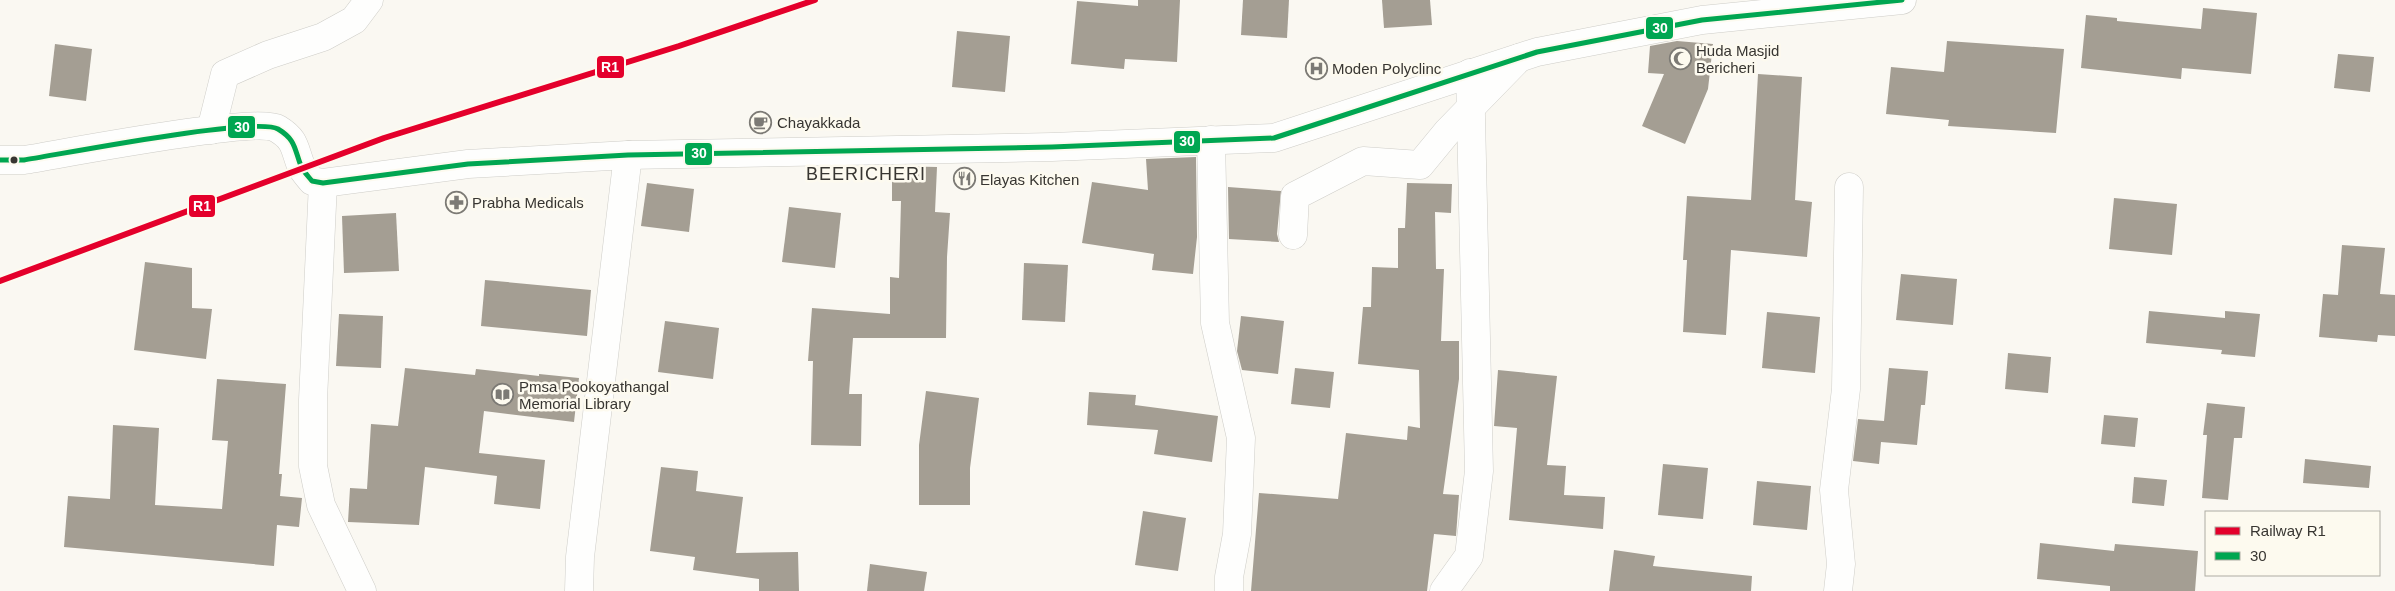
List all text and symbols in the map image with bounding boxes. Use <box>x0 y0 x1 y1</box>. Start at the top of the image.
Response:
line badge: 30 <box>1645 16 1674 40</box>
text: 30 <box>1652 20 1668 36</box>
place label: Huda Masjid Bericheri <box>1696 42 1779 76</box>
mosque icon: Huda Masjid Bericheri <box>1668 47 1692 71</box>
line badge: R1 <box>596 55 625 79</box>
hospital icon: Moden Polyclinc <box>1304 56 1328 80</box>
text: R1 <box>601 59 619 75</box>
place label: Moden Polyclinc <box>1332 60 1442 77</box>
cafe icon: Chayakkada <box>749 110 773 134</box>
place label: Chayakkada <box>777 114 861 131</box>
line badge: 30 <box>227 115 256 139</box>
text: 30 <box>234 119 250 135</box>
line badge: 30 <box>1173 130 1201 154</box>
text: 30 <box>1179 133 1195 149</box>
line badge: 30 <box>684 142 713 166</box>
text: 30 <box>691 145 707 161</box>
unlabelled marker <box>9 155 19 165</box>
district label: BEERICHERI <box>806 164 926 184</box>
restaurant icon: Elayas Kitchen <box>952 167 976 191</box>
place label: Elayas Kitchen <box>980 171 1079 188</box>
pharmacy icon: Prabha Medicals <box>444 190 468 214</box>
line badge: R1 <box>188 194 216 218</box>
place label: Prabha Medicals <box>472 194 584 211</box>
text: R1 <box>193 198 211 214</box>
place label: Pmsa Pookoyathangal Memorial Library <box>519 378 669 412</box>
library icon: Pmsa Pookoyathangal Memorial Library <box>491 383 515 407</box>
legend <box>2205 511 2380 576</box>
text: Railway R1 <box>2250 522 2326 539</box>
text: 30 <box>2250 547 2267 564</box>

